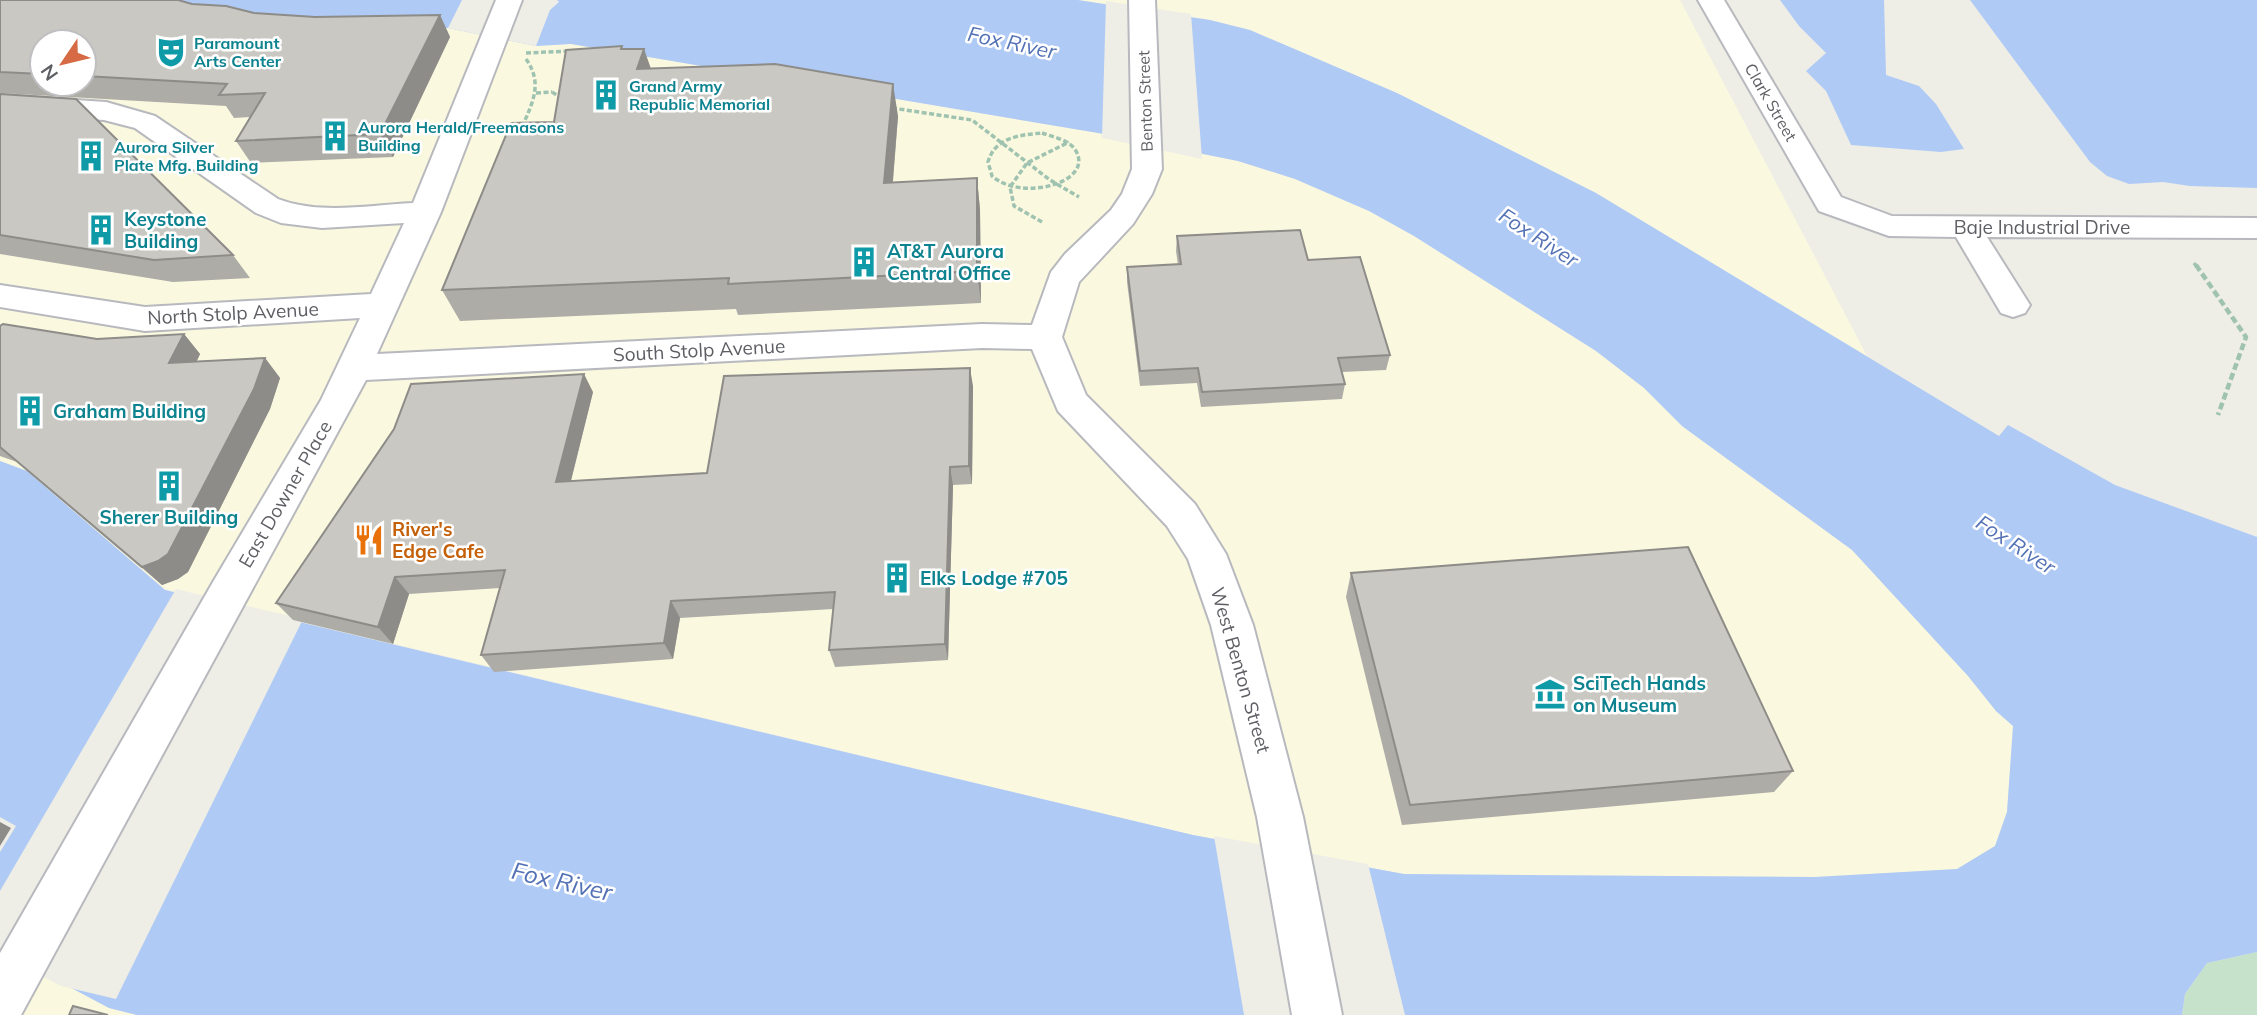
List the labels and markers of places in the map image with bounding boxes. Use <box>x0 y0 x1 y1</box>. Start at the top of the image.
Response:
place label: Paramount Arts Center <box>194 33 282 71</box>
theatre icon: Paramount Arts Center <box>154 35 188 69</box>
place label: Grand Army Republic Memorial <box>629 76 770 114</box>
building icon: Grand Army Republic Memorial <box>589 78 623 112</box>
place label: Aurora Herald/Freemasons Building <box>358 117 564 155</box>
building icon: Aurora Herald/Freemasons Building <box>318 119 352 153</box>
place label: Aurora Silver Plate Mfg. Building <box>114 137 258 175</box>
building icon: Aurora Silver Plate Mfg. Building <box>74 139 108 173</box>
place label: Keystone Building <box>124 207 206 253</box>
building icon: Keystone Building <box>84 213 118 247</box>
place label: AT&T Aurora Central Office <box>887 239 1011 285</box>
building icon: AT&T Aurora Central Office <box>847 245 881 279</box>
building icon: Graham Building <box>13 394 47 428</box>
place label: Graham Building <box>53 399 206 423</box>
building icon: Sherer Building <box>152 469 186 503</box>
place label: Sherer Building <box>100 505 238 529</box>
place label: River's Edge Cafe <box>392 517 484 563</box>
restaurant icon: River's Edge Cafe <box>352 523 386 557</box>
building icon: Elks Lodge #705 <box>880 561 914 595</box>
place label: Elks Lodge #705 <box>920 566 1068 590</box>
place label: SciTech Hands on Museum <box>1573 671 1706 717</box>
museum icon: SciTech Hands on Museum <box>1533 677 1567 711</box>

